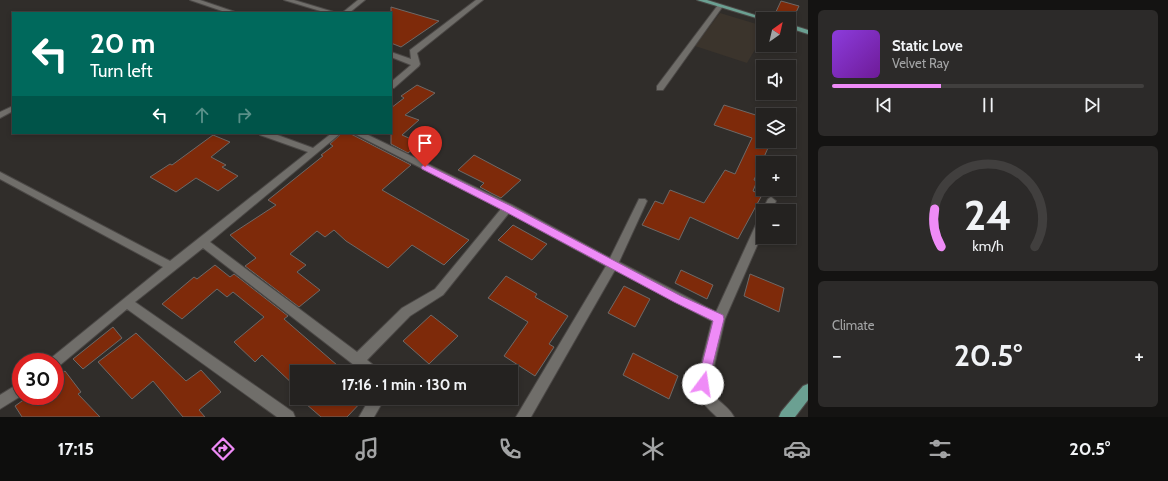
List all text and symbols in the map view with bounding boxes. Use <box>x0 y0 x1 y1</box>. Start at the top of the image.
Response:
north arrow <box>756 12 796 52</box>
map controls <box>756 12 796 244</box>
text: 20 m <box>90 26 155 60</box>
icon: left <box>24 28 76 80</box>
text: Static Love <box>892 37 963 55</box>
text: Velvet Ray <box>892 55 949 71</box>
text: Turn left <box>90 60 153 82</box>
button: sound <box>756 60 796 100</box>
icon: previous <box>873 94 895 116</box>
icon: pause <box>977 94 999 116</box>
icon: next <box>1081 94 1103 116</box>
icon: left <box>149 104 171 126</box>
icon: ahead <box>191 104 213 126</box>
icon: right <box>233 104 255 126</box>
button: layers <box>756 108 796 148</box>
pin <box>408 126 442 167</box>
icon: arrive <box>414 132 436 154</box>
button: + <box>756 156 796 196</box>
text: 24 <box>964 189 1012 239</box>
button: − <box>756 204 796 244</box>
text: km/h <box>972 236 1004 254</box>
text: Climate <box>832 317 874 333</box>
text: 20.5° <box>954 337 1022 374</box>
text: − <box>832 342 842 369</box>
text: + <box>1134 342 1144 369</box>
speed limit sign: 30 <box>12 353 64 405</box>
position arrow <box>682 363 724 405</box>
text: 17:16 · 1 min · 130 m <box>341 376 467 394</box>
icon: directions <box>209 435 237 463</box>
icon: music <box>353 435 381 463</box>
icon: phone <box>496 435 524 463</box>
icon: climate <box>639 435 667 463</box>
icon: car <box>783 435 811 463</box>
icon: filters <box>926 435 954 463</box>
text: 17:15 <box>58 438 94 460</box>
text: 20.5° <box>1069 438 1110 460</box>

